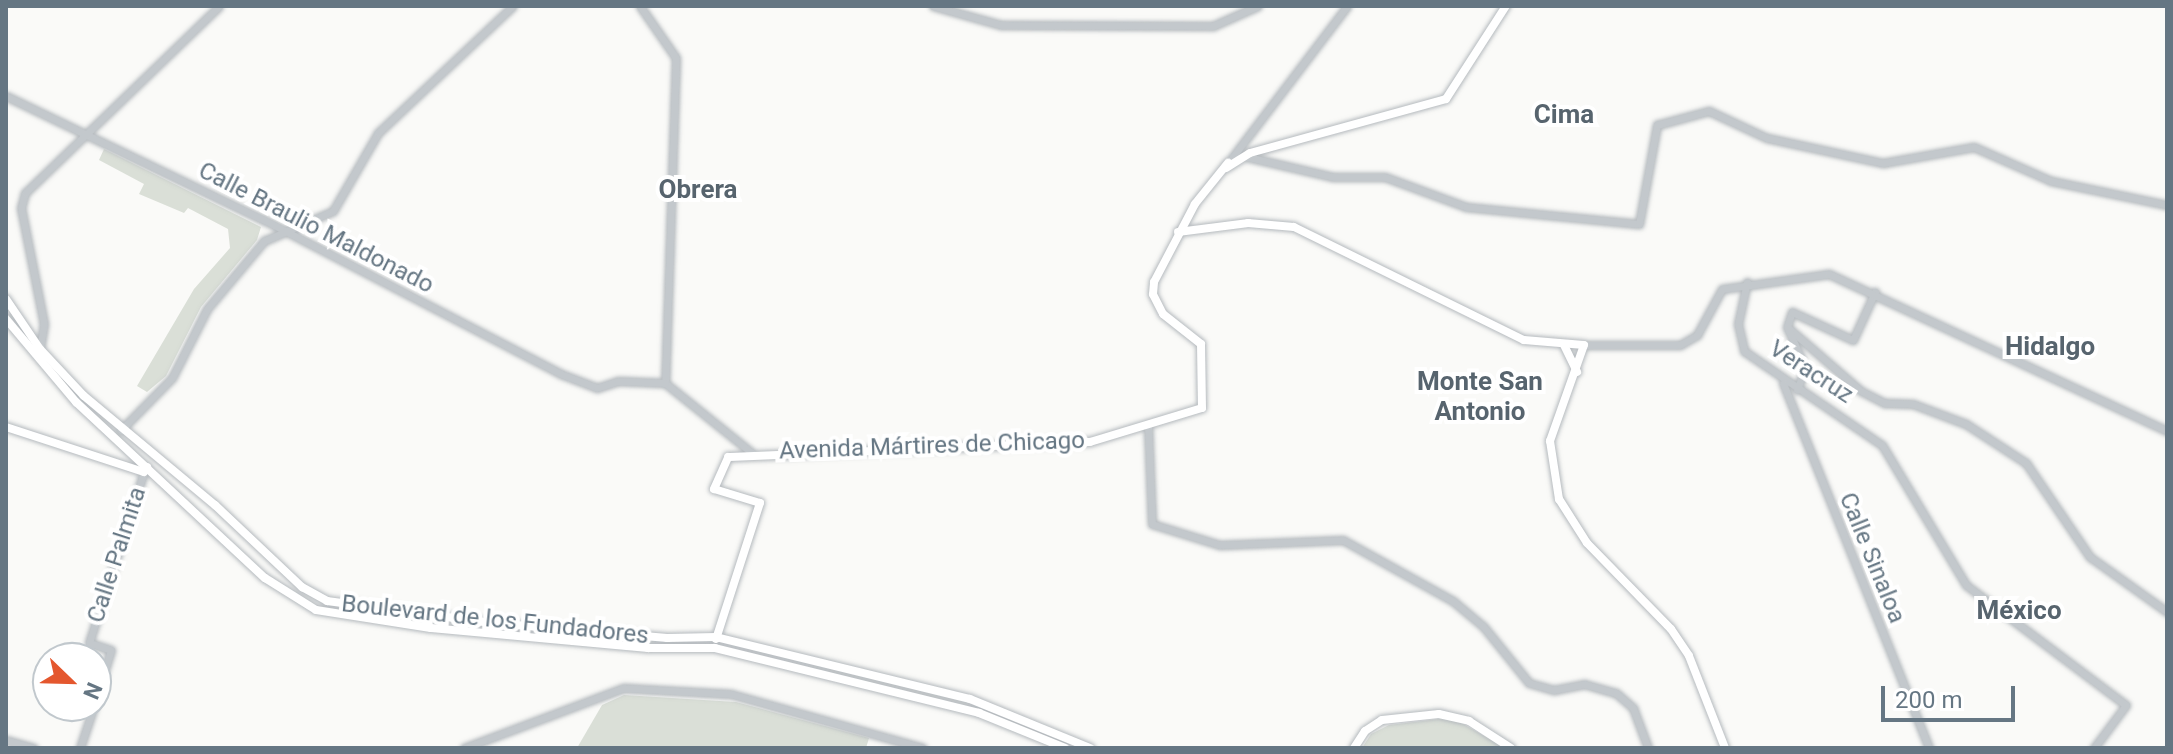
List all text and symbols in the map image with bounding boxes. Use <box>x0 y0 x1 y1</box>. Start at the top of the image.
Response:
district label: Cima <box>1534 99 1594 131</box>
street label: Calle Braulio Maldonado <box>194 156 438 300</box>
district label: Obrera <box>659 174 737 206</box>
district label: Hidalgo <box>2005 331 2095 363</box>
street label: Veracruz <box>1764 334 1858 410</box>
district label: Monte San Antonio <box>1417 366 1543 428</box>
street label: Avenida Mártires de Chicago <box>779 426 1085 466</box>
street label: Calle Palmita <box>82 484 152 626</box>
street label: Calle Sinaloa <box>1833 489 1911 627</box>
street label: Boulevard de los Fundadores <box>340 590 650 650</box>
district label: México <box>1976 595 2062 627</box>
north arrow <box>32 642 112 722</box>
scale bar <box>1885 670 2019 720</box>
text: N <box>78 679 107 703</box>
text: 200 m <box>1895 686 1962 714</box>

